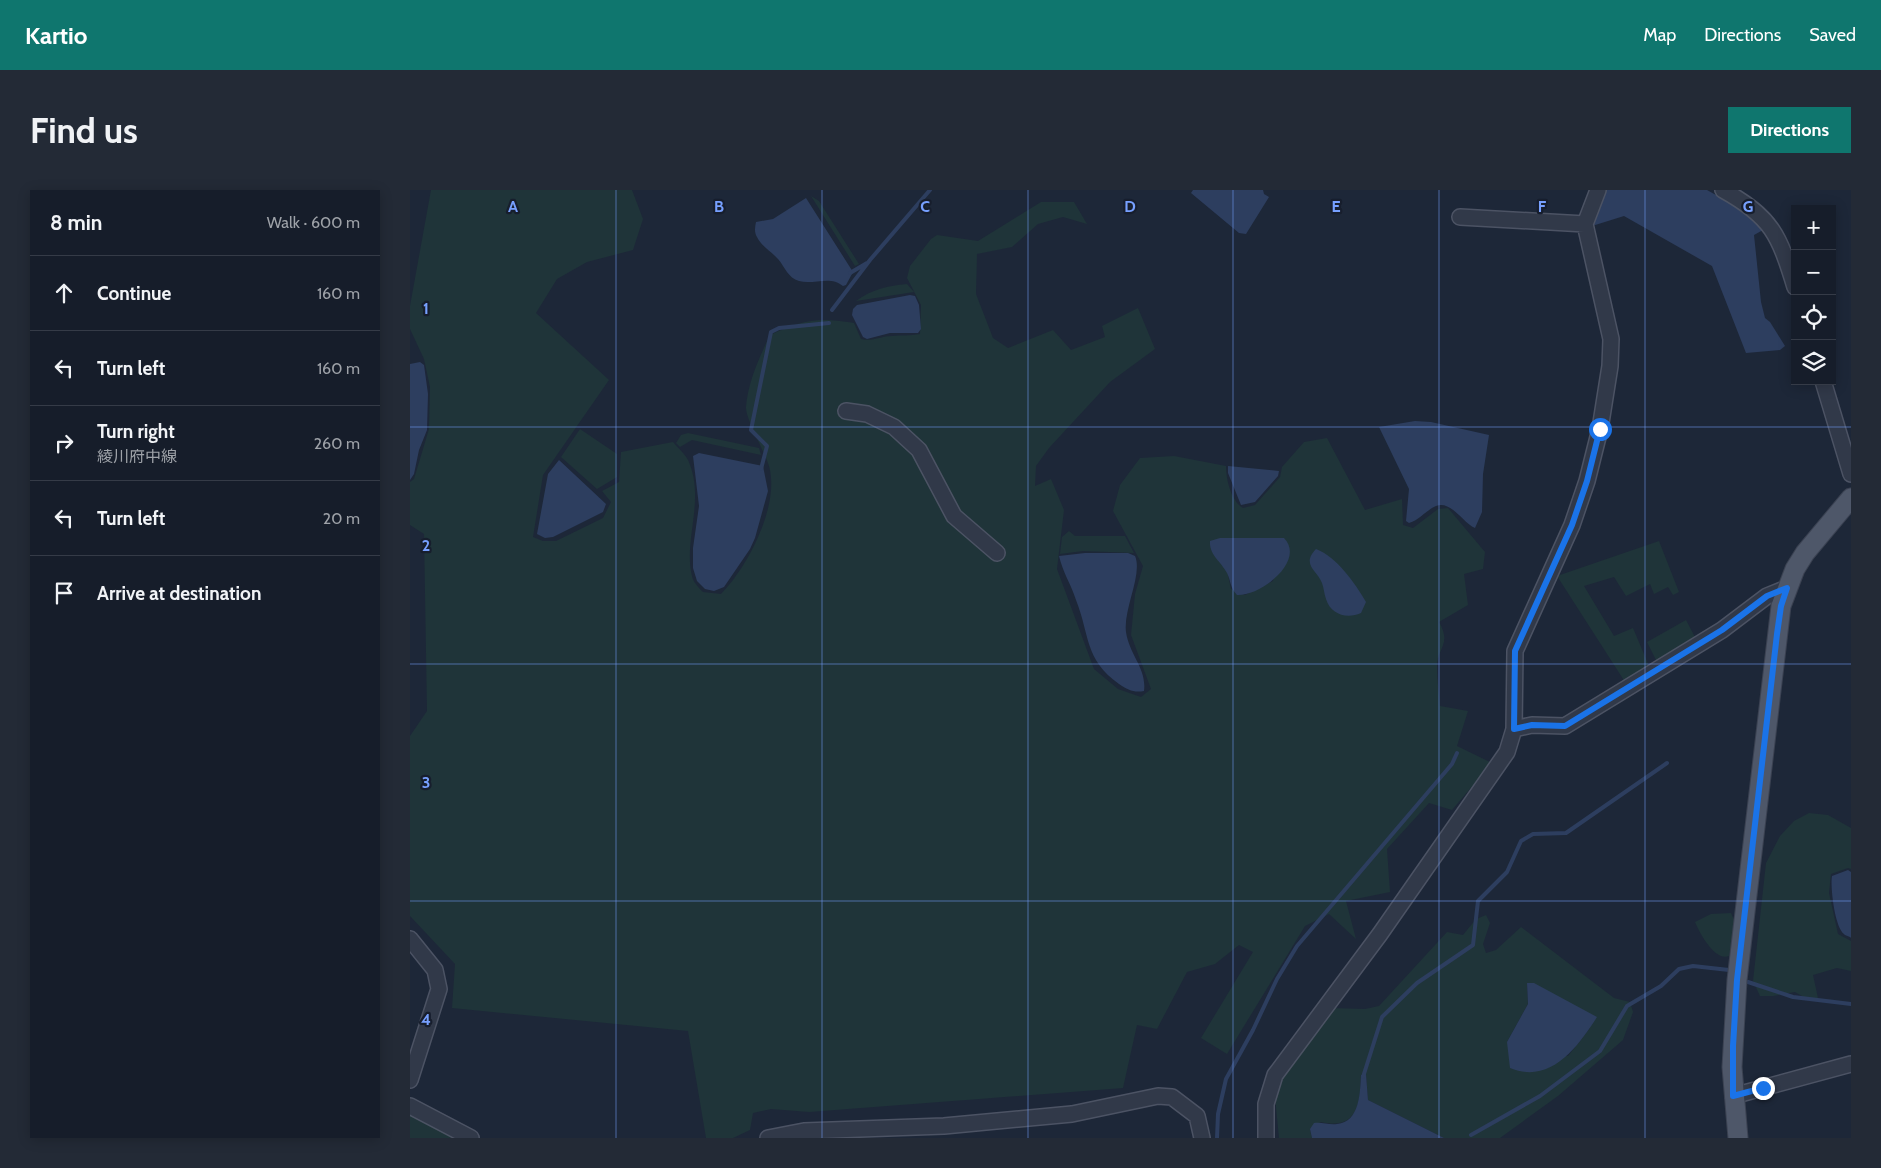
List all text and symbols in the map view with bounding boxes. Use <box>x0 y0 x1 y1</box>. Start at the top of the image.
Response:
text: Kartio <box>25 21 88 50</box>
text: Map <box>1643 24 1676 46</box>
text: Directions <box>1704 24 1781 46</box>
text: Saved <box>1809 24 1856 46</box>
button: Directions <box>1728 107 1851 153</box>
text: Find us <box>30 109 138 152</box>
text: A <box>508 197 518 216</box>
text: B <box>714 197 724 216</box>
text: C <box>920 197 930 216</box>
text: D <box>1124 197 1136 216</box>
text: E <box>1331 197 1341 216</box>
text: F <box>1538 197 1547 216</box>
text: G <box>1743 197 1753 216</box>
map controls <box>1791 205 1836 385</box>
button: + <box>1791 205 1836 250</box>
text: 8 min <box>50 210 102 235</box>
text: Walk · 600 m <box>267 213 360 232</box>
button: − <box>1791 250 1836 295</box>
icon: ahead <box>50 279 78 307</box>
text: Continue <box>97 282 171 305</box>
text: 160 m <box>317 284 360 303</box>
button: locate <box>1791 295 1836 340</box>
text: 1 <box>423 299 429 318</box>
button: layers <box>1791 340 1836 385</box>
icon: left <box>50 354 78 382</box>
text: Turn left <box>97 357 165 380</box>
text: 160 m <box>317 359 360 378</box>
route start <box>1589 418 1612 441</box>
text: Turn right <box>97 420 175 443</box>
icon: right <box>50 429 78 457</box>
text: 260 m <box>314 434 360 453</box>
text: 綾川府中線 <box>97 447 177 466</box>
icon: left <box>50 504 78 532</box>
text: Turn left <box>97 507 165 530</box>
text: 20 m <box>323 509 360 528</box>
text: 2 <box>422 536 430 555</box>
icon: arrive <box>50 579 78 607</box>
text: Arrive at destination <box>97 582 261 605</box>
text: 3 <box>422 773 430 792</box>
text: 4 <box>421 1010 431 1029</box>
route end <box>1752 1077 1775 1100</box>

